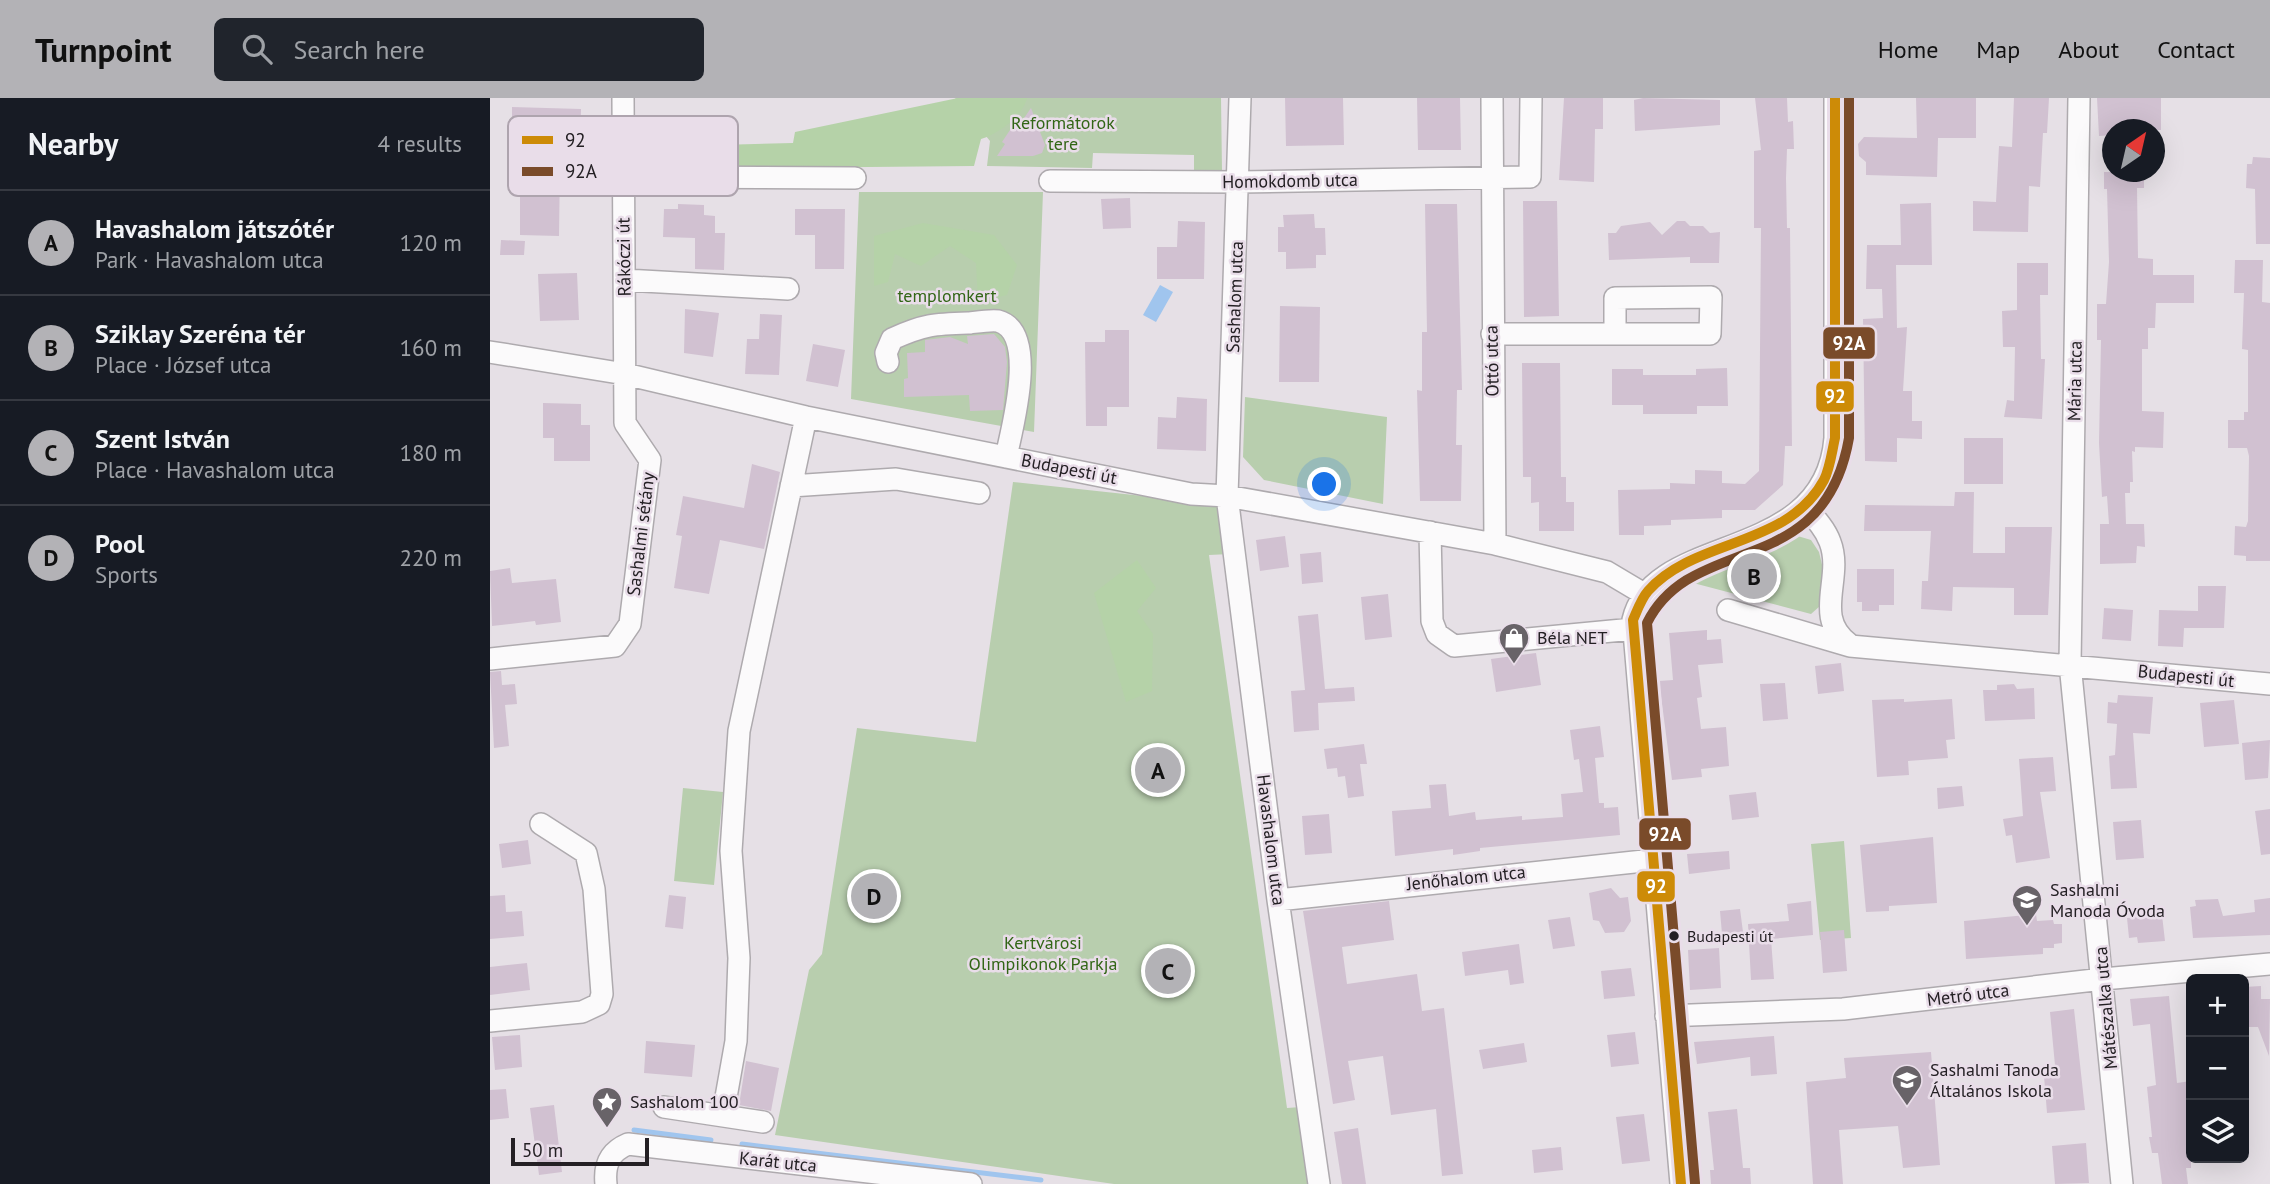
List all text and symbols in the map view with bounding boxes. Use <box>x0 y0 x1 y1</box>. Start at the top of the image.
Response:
search box <box>214 18 704 81</box>
text: Turnpoint <box>35 28 172 71</box>
icon: search <box>238 30 276 68</box>
text: Search here <box>294 33 425 66</box>
text: Home <box>1878 34 1938 65</box>
text: Map <box>1976 34 2020 65</box>
text: About <box>2058 34 2119 65</box>
text: Contact <box>2157 34 2235 65</box>
park label: Reformátorok tere <box>1011 111 1115 155</box>
legend <box>508 116 738 196</box>
north arrow <box>2102 119 2165 182</box>
text: Nearby <box>28 124 118 163</box>
text: 92 <box>565 128 586 152</box>
text: 4 results <box>378 129 462 158</box>
text: 92A <box>565 159 597 183</box>
street label: Homokdomb utca <box>1222 168 1358 193</box>
text: Havashalom játszótér <box>95 212 334 245</box>
street label: Rákóczi út <box>611 217 636 297</box>
text: A <box>44 228 58 257</box>
text: 120 m <box>400 228 462 257</box>
street label: Sashalom utca <box>1221 241 1248 353</box>
text: Park · Havashalom utca <box>95 245 324 274</box>
park label: templomkert <box>897 284 997 307</box>
text: Sziklay Szeréna tér <box>95 317 305 350</box>
street label: Ottó utca <box>1479 325 1504 397</box>
line badge: 92A <box>1822 326 1876 360</box>
text: 92A <box>1832 331 1866 355</box>
text: B <box>44 333 58 362</box>
text: 160 m <box>400 333 462 362</box>
street label: Mária utca <box>2062 341 2087 421</box>
text: Place · József utca <box>95 350 271 379</box>
line badge: 92 <box>1815 380 1855 413</box>
text: 92 <box>1824 384 1846 408</box>
text: Szent István <box>95 422 230 455</box>
text: C <box>45 438 57 467</box>
text: 180 m <box>400 438 462 467</box>
street label: Budapesti út <box>1019 448 1119 489</box>
text: Place · Havashalom utca <box>95 455 335 484</box>
your location <box>1307 467 1341 501</box>
street label: Sashalmi sétány <box>622 470 660 597</box>
text: Pool <box>95 527 145 560</box>
text: D <box>44 543 58 572</box>
text: 220 m <box>400 543 462 572</box>
pin: B <box>1731 550 1777 602</box>
text: Sports <box>95 560 158 589</box>
shop icon: Béla NET <box>1497 621 1531 665</box>
place label: Béla NET <box>1537 626 1607 649</box>
street label: Budapesti út <box>2137 659 2235 692</box>
pin: A <box>1135 744 1181 796</box>
street label: Havashalom utca <box>1252 773 1291 907</box>
line badge: 92A <box>1638 817 1692 851</box>
text: 92A <box>1648 822 1682 846</box>
street label: Jenőhalom utca <box>1404 860 1527 895</box>
pin: D <box>851 870 897 922</box>
line badge: 92 <box>1636 870 1676 903</box>
text: 92 <box>1645 874 1667 898</box>
place label: Sashalmi Manoda Óvoda <box>2050 878 2165 922</box>
school or university icon: Sashalmi Manoda Óvoda <box>2010 883 2044 927</box>
place label: Budapesti út <box>1687 926 1774 946</box>
marker: Budapesti út <box>1667 929 1681 943</box>
park label: Kertvárosi Olimpikonok Parkja <box>969 931 1117 975</box>
pin: C <box>1145 945 1191 997</box>
street label: Mátészalka utca <box>2089 946 2122 1070</box>
map controls <box>2186 974 2249 1163</box>
button: + <box>2186 974 2249 1037</box>
street label: Metró utca <box>1925 978 2010 1011</box>
button: − <box>2186 1037 2249 1100</box>
place label: Sashalmi Tanoda Általános Iskola <box>1930 1058 2059 1102</box>
school or university icon: Sashalmi Tanoda Általános Iskola <box>1890 1063 1924 1107</box>
place icon: Sashalom 100 <box>590 1085 624 1129</box>
place label: Sashalom 100 <box>630 1090 739 1113</box>
button: layers <box>2186 1100 2249 1163</box>
scale bar <box>511 1135 649 1167</box>
text: 50 m <box>522 1138 563 1162</box>
street label: Karát utca <box>738 1146 818 1177</box>

